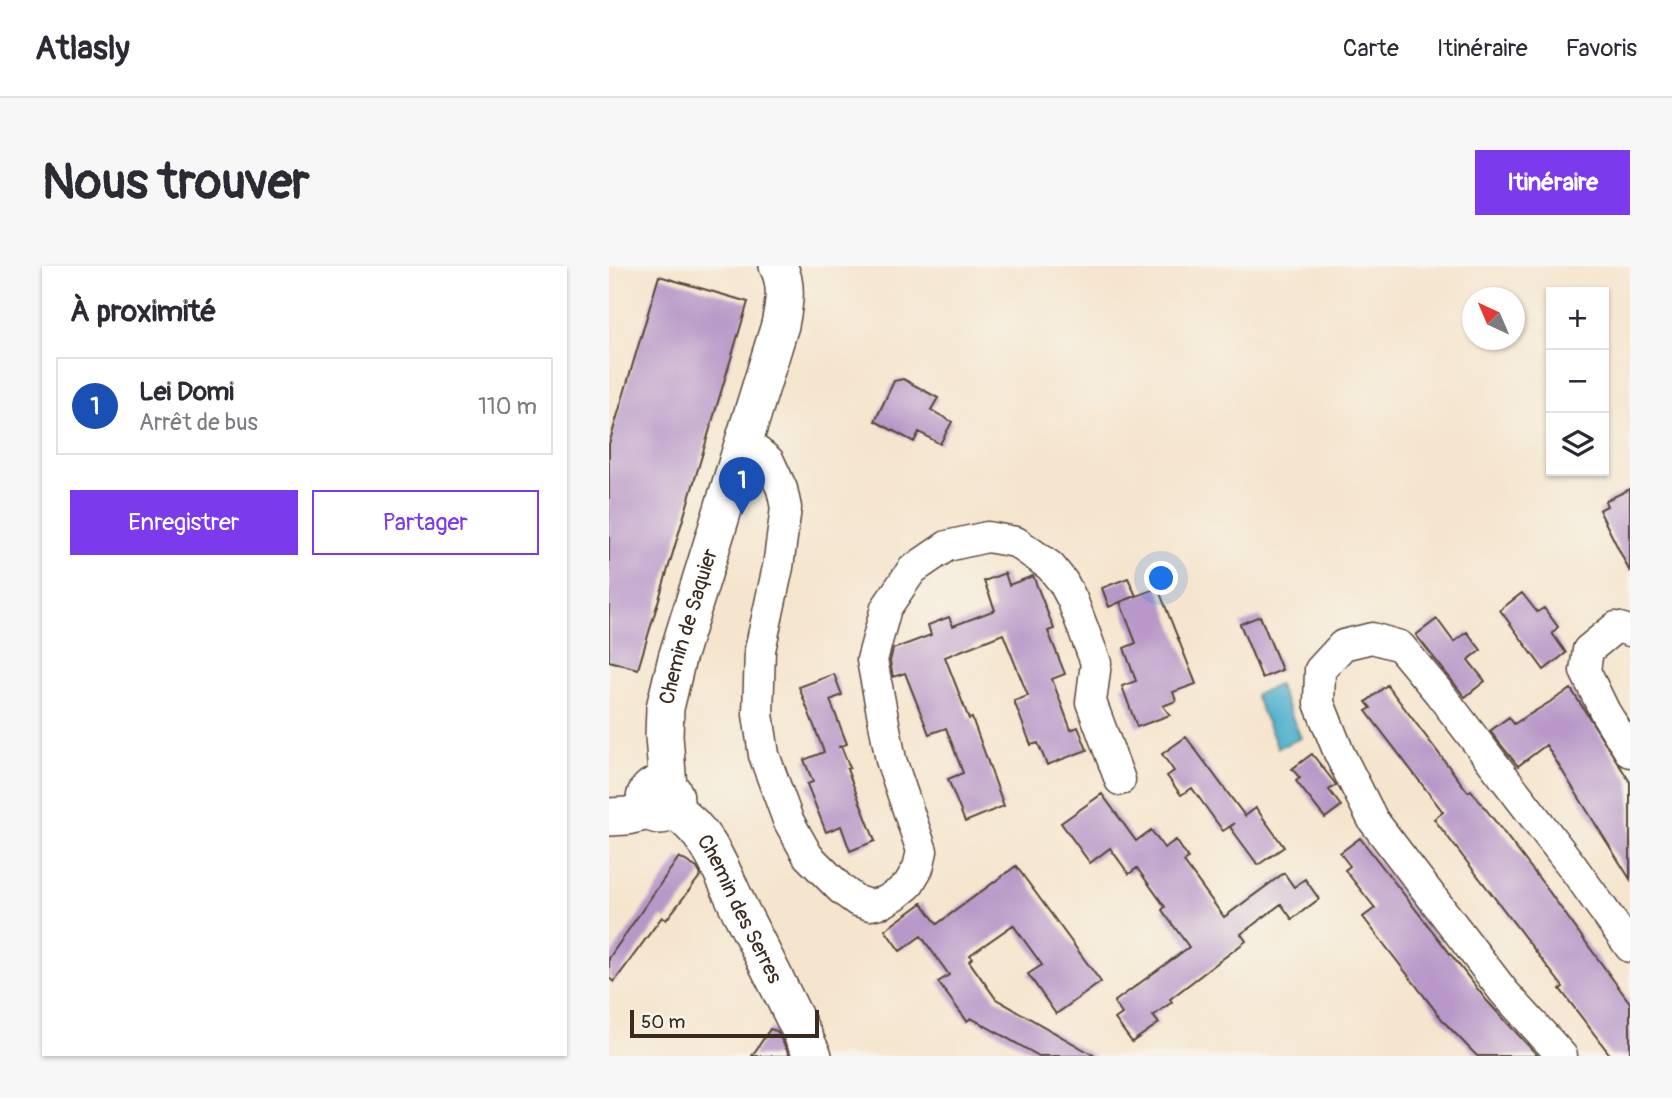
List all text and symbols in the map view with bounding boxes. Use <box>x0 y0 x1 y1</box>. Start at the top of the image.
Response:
text: Atlasly <box>35 28 130 69</box>
text: Carte <box>1343 34 1399 63</box>
text: Itinéraire <box>1437 34 1528 63</box>
text: Favoris <box>1566 34 1637 63</box>
button: Itinéraire <box>1475 150 1630 215</box>
text: Nous trouver <box>42 152 310 213</box>
north arrow <box>1462 287 1525 350</box>
map controls <box>1546 287 1609 476</box>
button: + <box>1546 287 1609 350</box>
text: À proximité <box>70 293 216 330</box>
button: − <box>1546 350 1609 413</box>
text: Lei Domi <box>139 376 234 408</box>
text: 1 <box>91 392 100 421</box>
text: 110 m <box>478 392 537 421</box>
text: Arrêt de bus <box>139 408 258 437</box>
button: layers <box>1546 413 1609 476</box>
pin: 1 <box>719 457 765 515</box>
button: Enregistrer <box>70 490 298 555</box>
button: Partager <box>312 490 539 555</box>
street label: Chemin de Saquier <box>653 545 724 707</box>
your location <box>1144 561 1178 595</box>
street label: Chemin des Serres <box>691 829 789 988</box>
scale bar <box>630 1007 819 1039</box>
text: 50 m <box>641 1010 685 1034</box>

